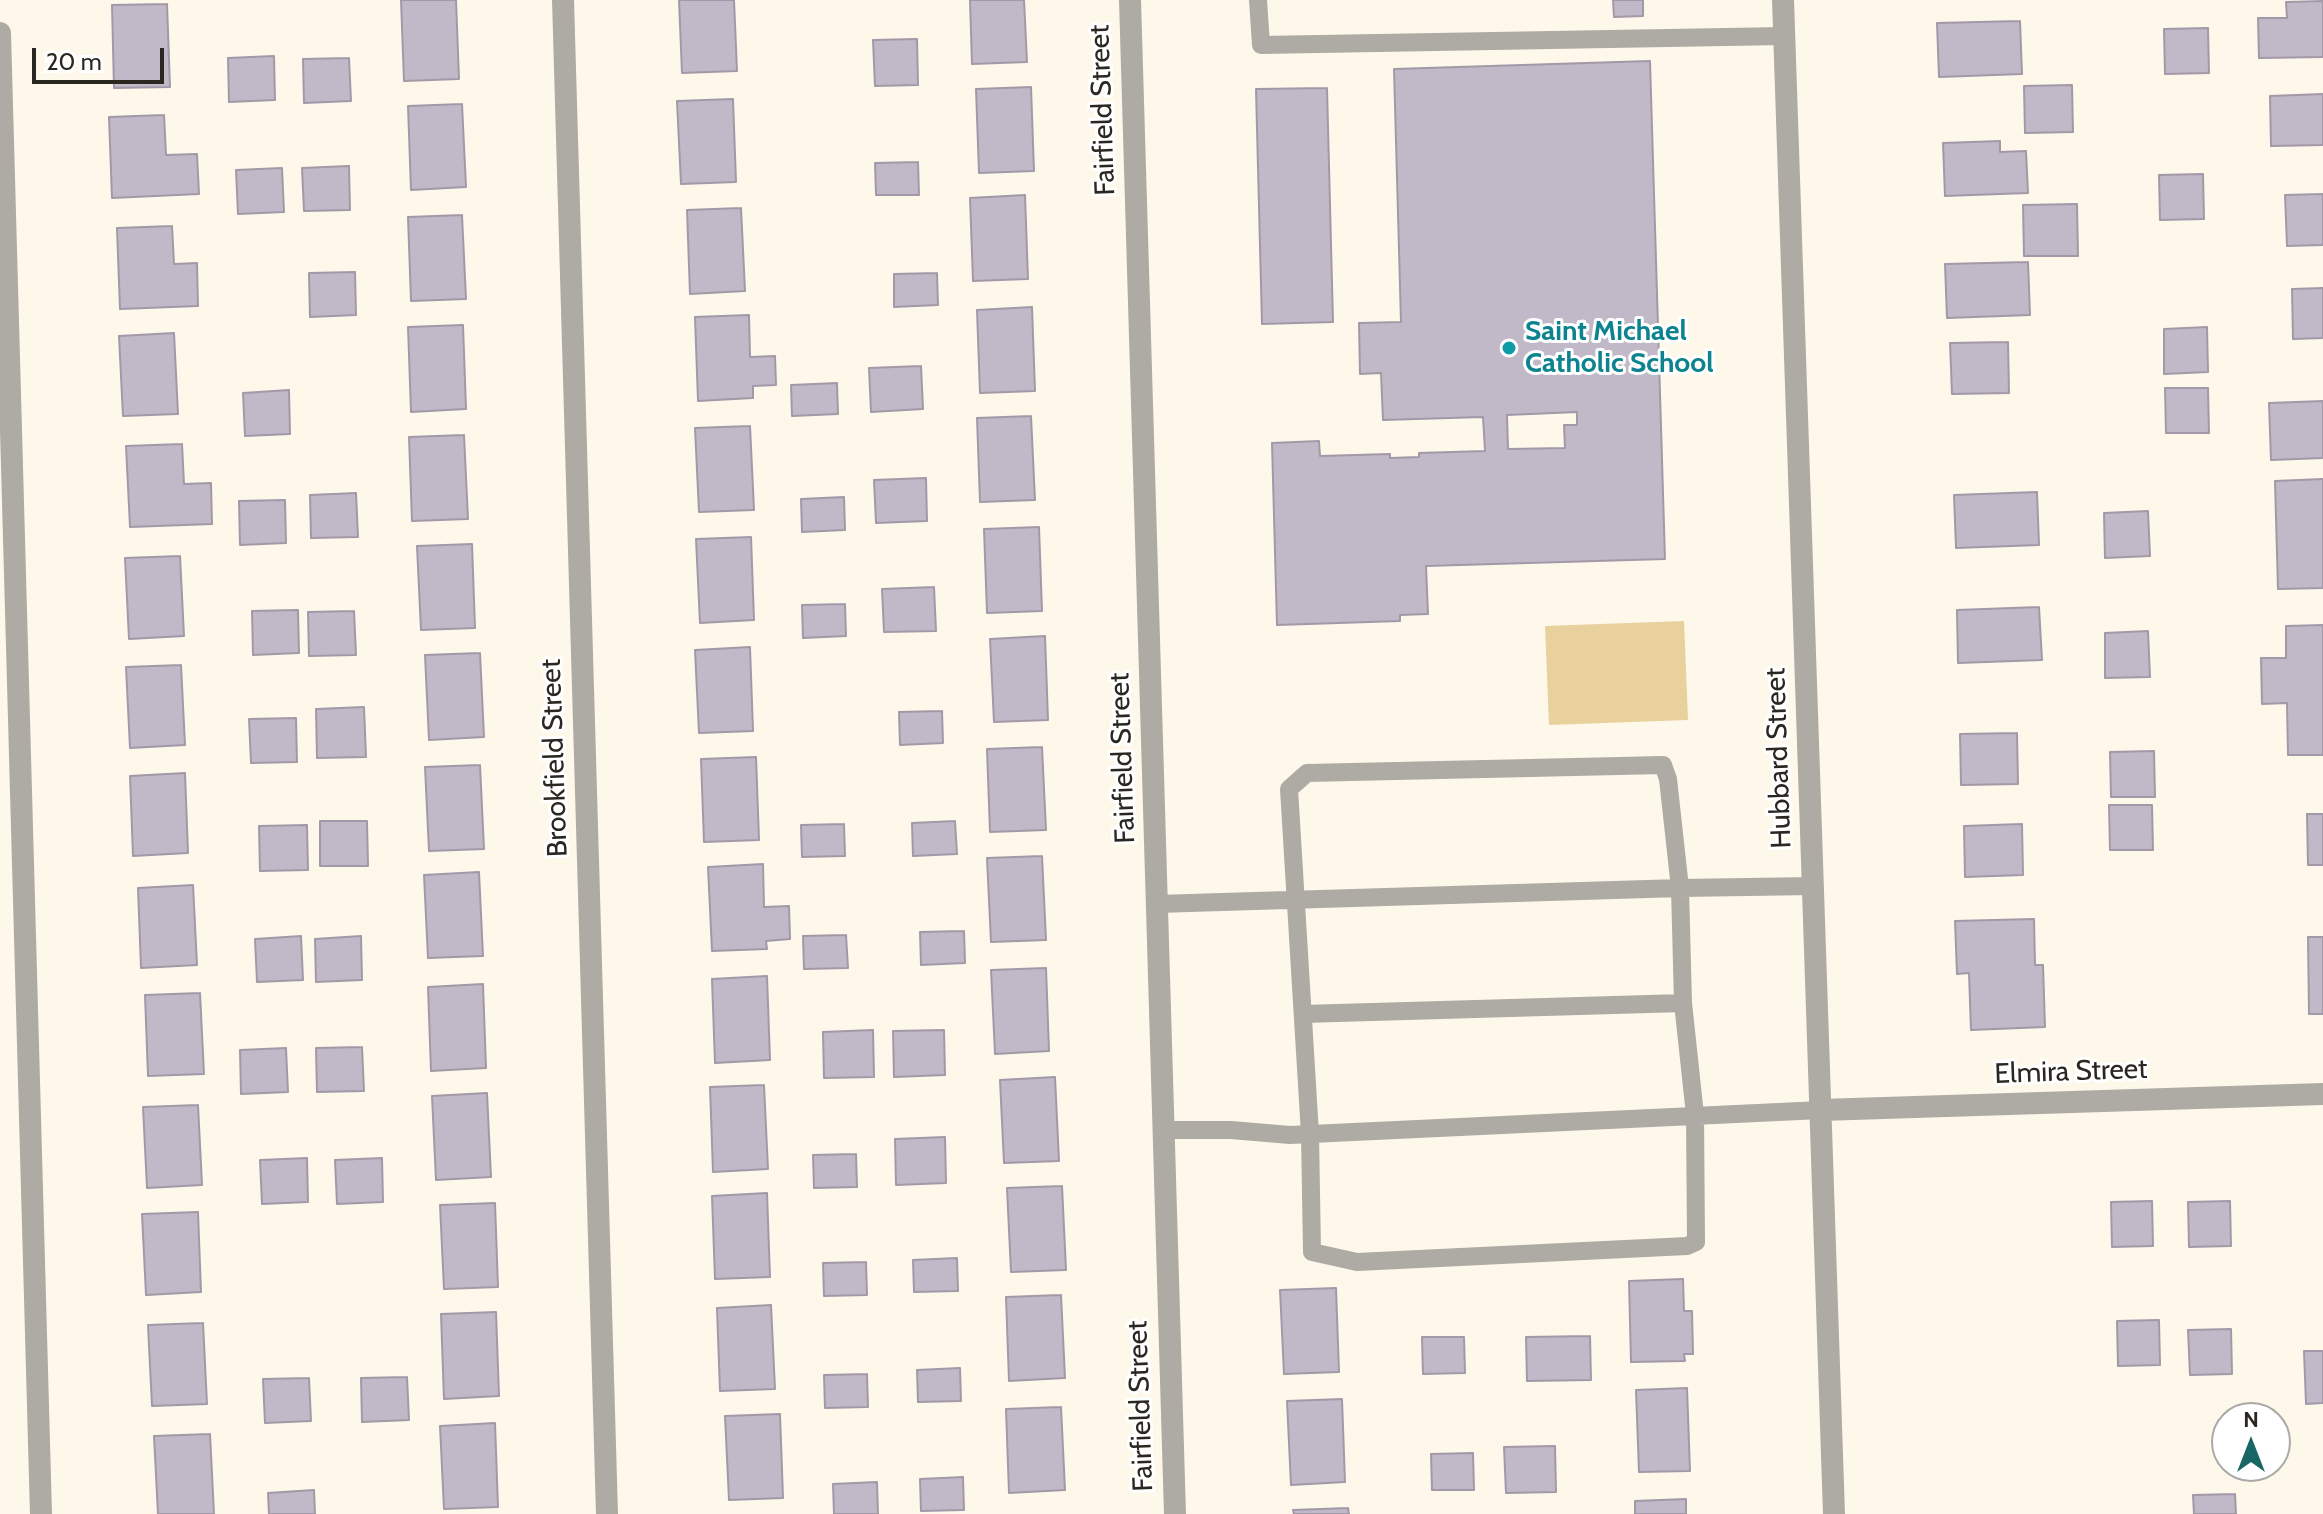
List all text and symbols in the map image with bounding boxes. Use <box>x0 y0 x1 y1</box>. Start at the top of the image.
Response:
street label: Fairfield Street <box>1083 24 1123 196</box>
scale bar <box>36 32 168 82</box>
text: 20 m <box>46 47 102 76</box>
place label: Saint Michael Catholic School <box>1525 315 1714 381</box>
marker: Saint Michael Catholic School <box>1500 339 1518 357</box>
street label: Brookfield Street <box>535 658 575 858</box>
street label: Hubbard Street <box>1759 667 1799 849</box>
street label: Fairfield Street <box>1103 672 1143 844</box>
street label: Elmira Street <box>1994 1053 2148 1091</box>
street label: Fairfield Street <box>1121 1320 1161 1492</box>
north arrow <box>2211 1402 2291 1482</box>
text: N <box>2243 1406 2259 1433</box>

